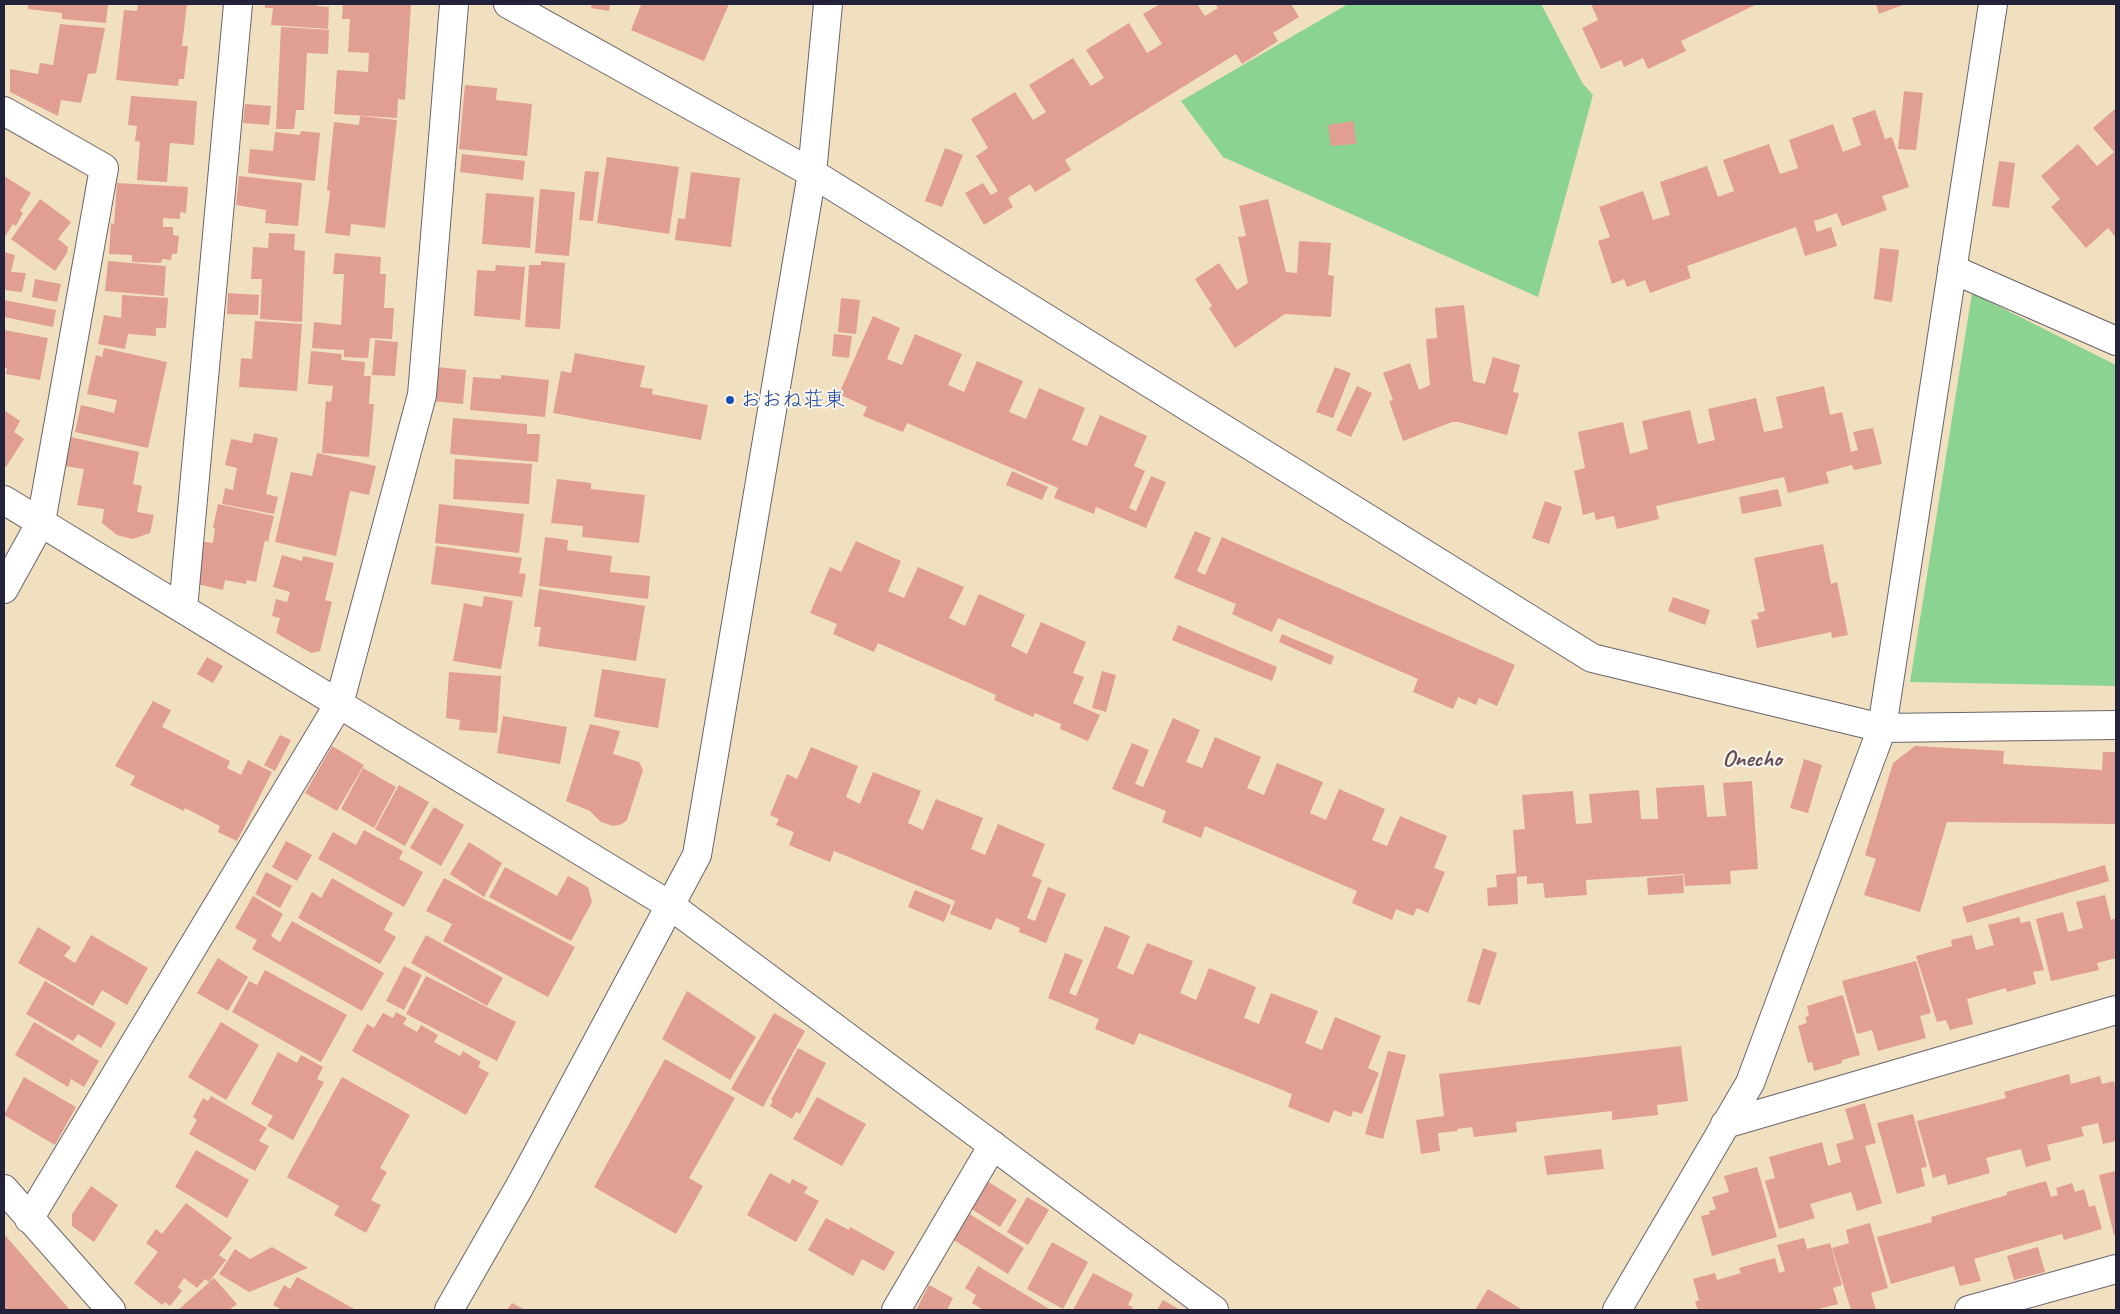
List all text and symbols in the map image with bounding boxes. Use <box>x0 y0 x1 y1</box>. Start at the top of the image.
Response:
place label: おおね荘東 <box>740 387 845 413</box>
marker: おおね荘東 <box>724 394 736 406</box>
district label: Onecho <box>1722 746 1782 774</box>

